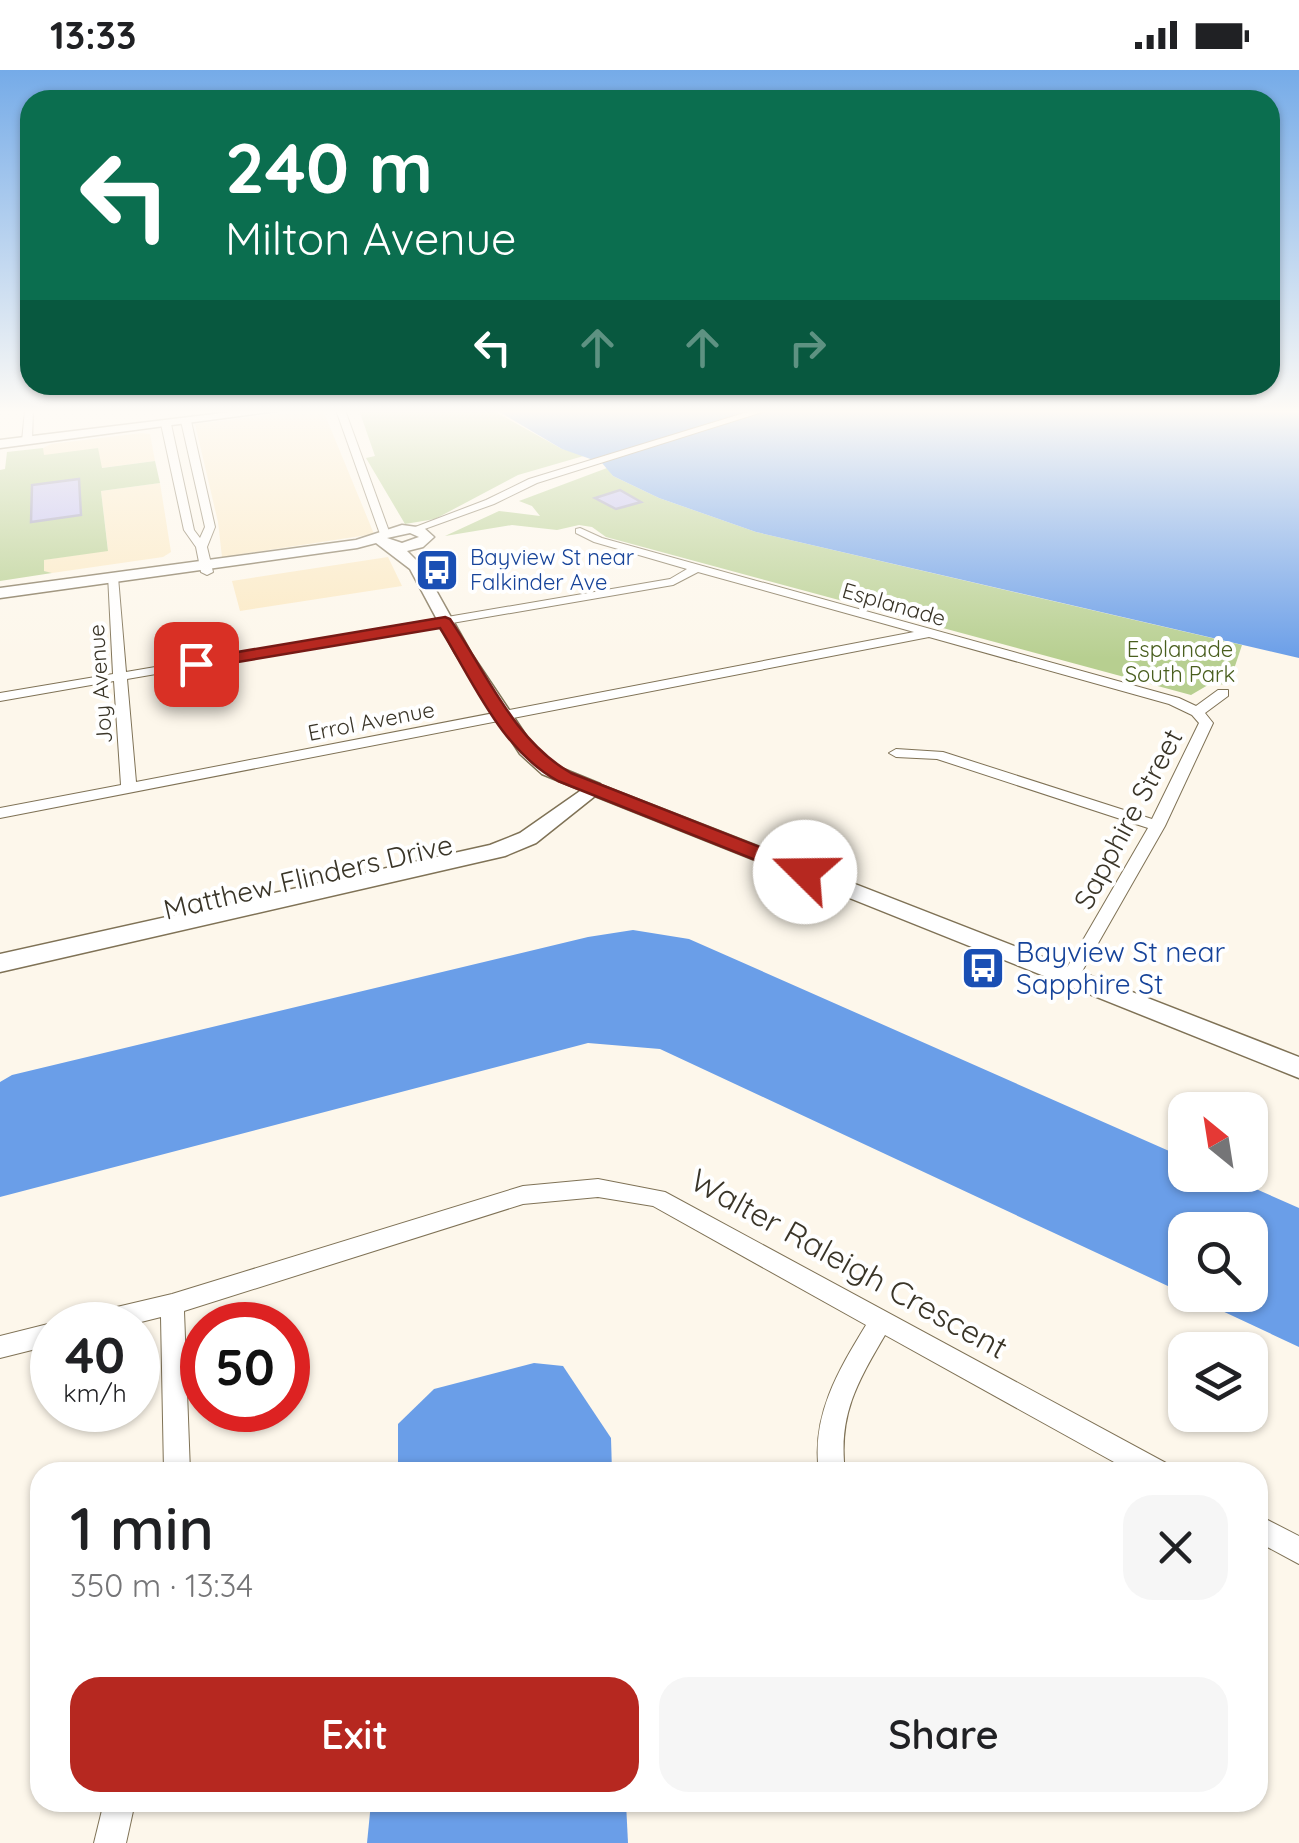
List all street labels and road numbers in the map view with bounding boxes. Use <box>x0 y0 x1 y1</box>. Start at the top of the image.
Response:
street label: Esplanade <box>839 576 949 632</box>
street label: Joy Avenue <box>82 623 118 745</box>
street label: Errol Avenue <box>305 695 437 747</box>
street label: Sapphire Street <box>1065 723 1190 915</box>
street label: Matthew Flinders Drive <box>160 826 456 927</box>
street label: Walter Raleigh Crescent <box>684 1159 1015 1367</box>

